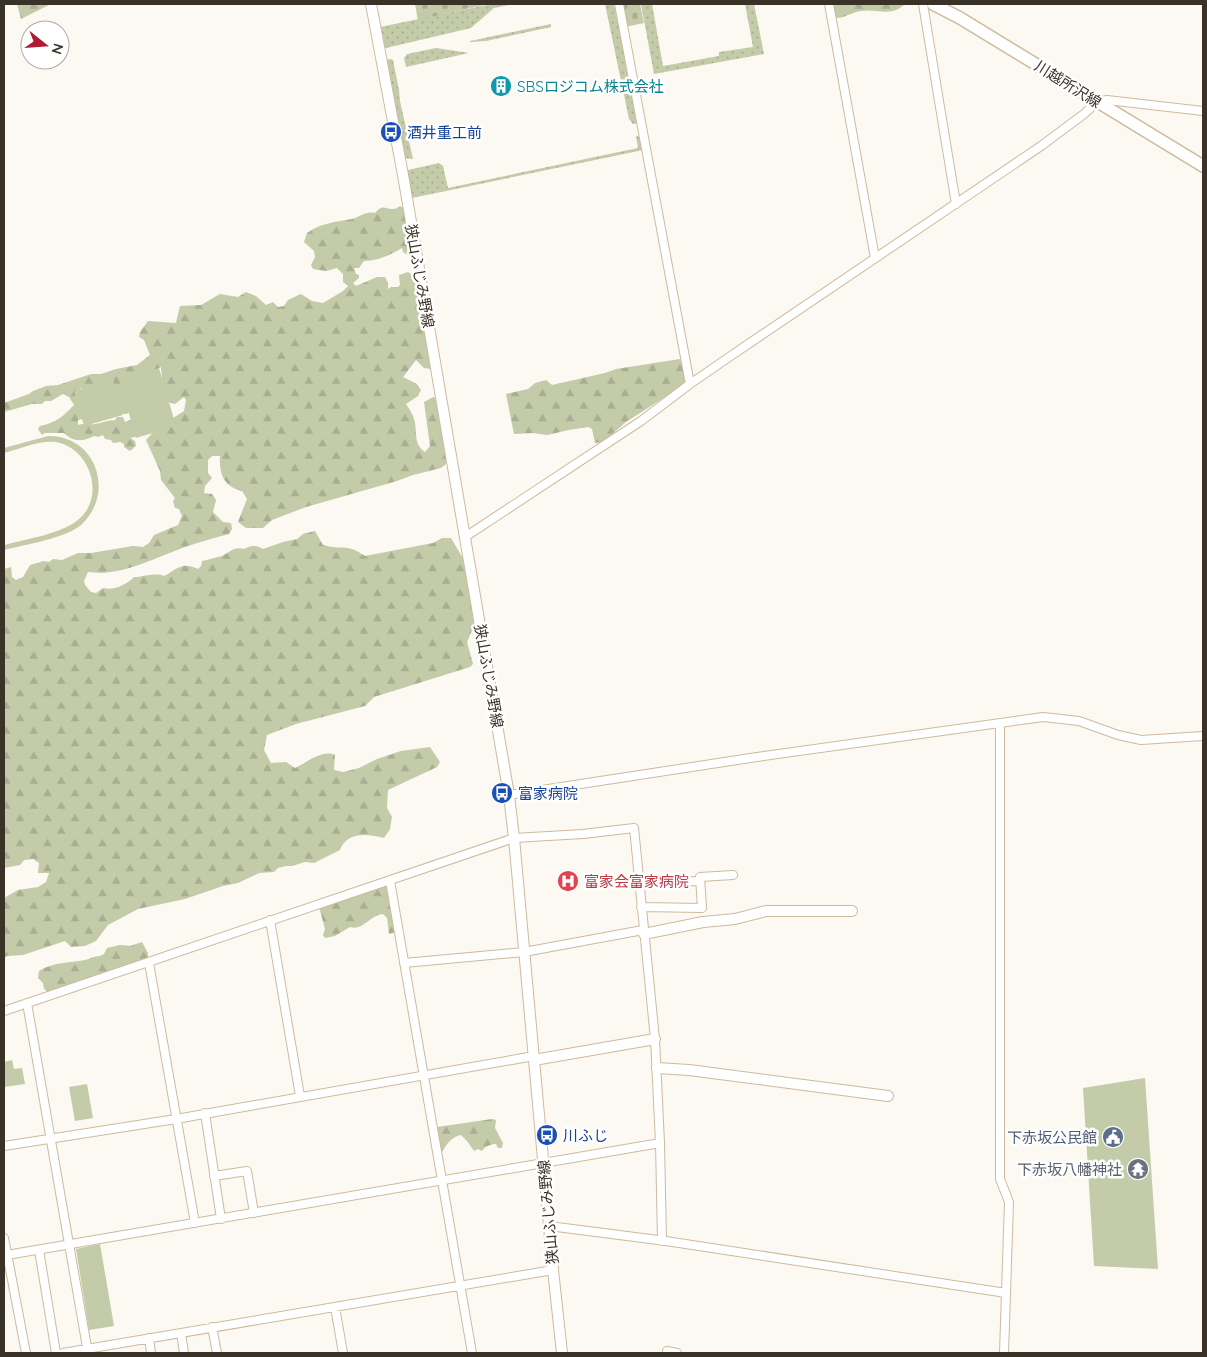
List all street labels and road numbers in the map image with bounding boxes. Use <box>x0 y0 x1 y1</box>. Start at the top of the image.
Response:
street label: 川越所沢線 <box>1031 56 1105 112</box>
street label: 狭山ふじみ野線 <box>402 223 438 329</box>
street label: 狭山ふじみ野線 <box>471 623 507 729</box>
street label: 狭山ふじみ野線 <box>534 1159 562 1265</box>

